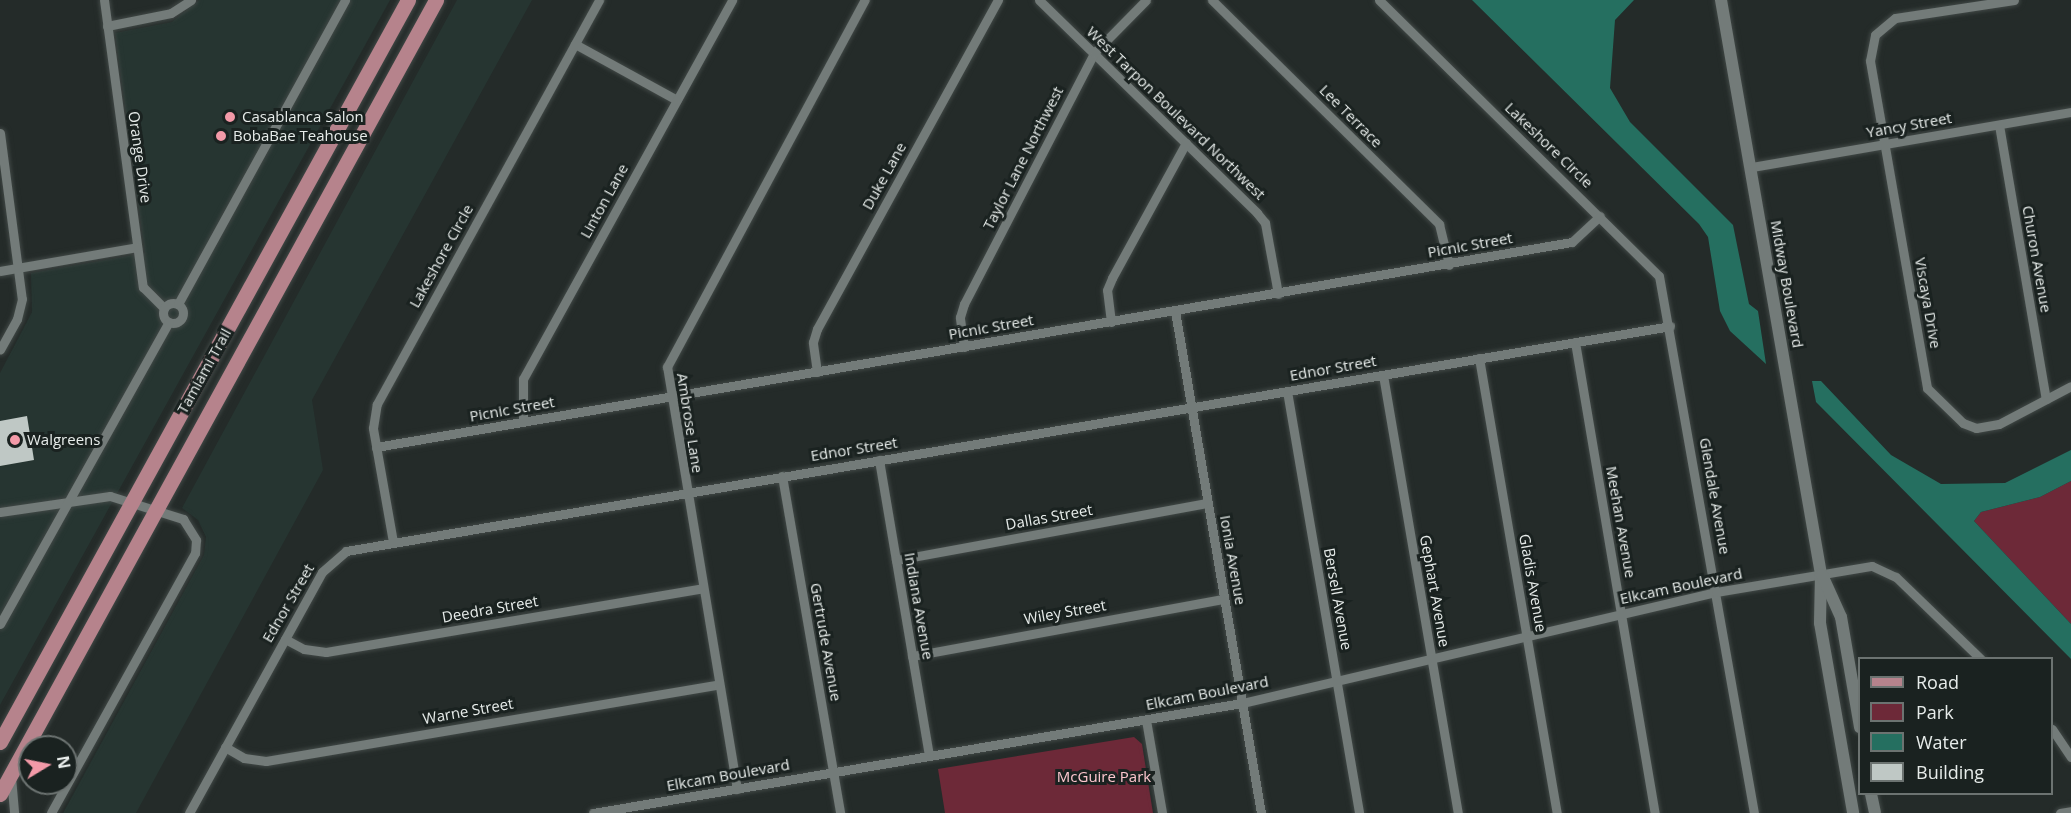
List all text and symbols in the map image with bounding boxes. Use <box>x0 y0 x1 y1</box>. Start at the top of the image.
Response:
street label: West Tarpon Boulevard Northwest <box>1083 23 1269 203</box>
street label: Lee Terrace <box>1316 81 1386 151</box>
street label: Taylor Lane Northwest <box>979 83 1067 233</box>
street label: Lakeshore Circle <box>1501 99 1597 191</box>
place label: Casablanca Salon <box>242 108 364 126</box>
street label: Yancy Street <box>1865 109 1953 141</box>
street label: Orange Drive <box>125 110 155 204</box>
marker: Casablanca Salon <box>223 110 237 124</box>
place label: BobaBae Teahouse <box>233 127 368 145</box>
marker: BobaBae Teahouse <box>214 129 228 143</box>
street label: Duke Lane <box>858 139 910 213</box>
street label: Linton Lane <box>576 161 632 241</box>
street label: Lakeshore Circle <box>405 201 477 311</box>
street label: Churon Avenue <box>2019 204 2055 314</box>
street label: Midway Boulevard <box>1767 219 1807 349</box>
street label: Picnic Street <box>1426 229 1514 261</box>
street label: Viscaya Drive <box>1911 256 1945 350</box>
street label: Picnic Street <box>947 311 1035 343</box>
street label: Tamiami Trail <box>173 325 235 417</box>
street label: Ednor Street <box>1288 352 1378 384</box>
street label: Ambrose Lane <box>673 372 707 474</box>
street label: Picnic Street <box>468 393 556 425</box>
place label: Walgreens <box>27 431 100 449</box>
marker: Walgreens <box>8 433 22 447</box>
street label: Ednor Street <box>809 433 899 465</box>
street label: Glendale Avenue <box>1696 436 1734 556</box>
street label: Meehan Avenue <box>1602 465 1640 579</box>
street label: Dallas Street <box>1004 500 1094 534</box>
street label: Ionia Avenue <box>1216 514 1250 606</box>
street label: Gephart Avenue <box>1416 533 1454 649</box>
street label: Gladis Avenue <box>1516 533 1550 633</box>
street label: Bersell Avenue <box>1320 546 1356 652</box>
street label: Indiana Avenue <box>901 551 937 661</box>
street label: Ednor Street <box>258 561 318 645</box>
street label: Elkcam Boulevard <box>1618 564 1744 608</box>
street label: Gertrude Avenue <box>807 581 845 703</box>
street label: Deedra Street <box>441 592 539 626</box>
street label: Wiley Street <box>1022 596 1108 628</box>
legend <box>1858 657 2053 795</box>
text: Road <box>1916 670 1959 694</box>
street label: Elkcam Boulevard <box>1144 672 1270 714</box>
street label: Warne Street <box>421 694 515 728</box>
text: Park <box>1916 700 1954 724</box>
text: Water <box>1916 730 1967 754</box>
north arrow <box>18 735 78 795</box>
text: N <box>52 754 76 771</box>
street label: Elkcam Boulevard <box>665 755 791 795</box>
text: Building <box>1916 760 1984 784</box>
park label: McGuire Park <box>1057 768 1151 786</box>

